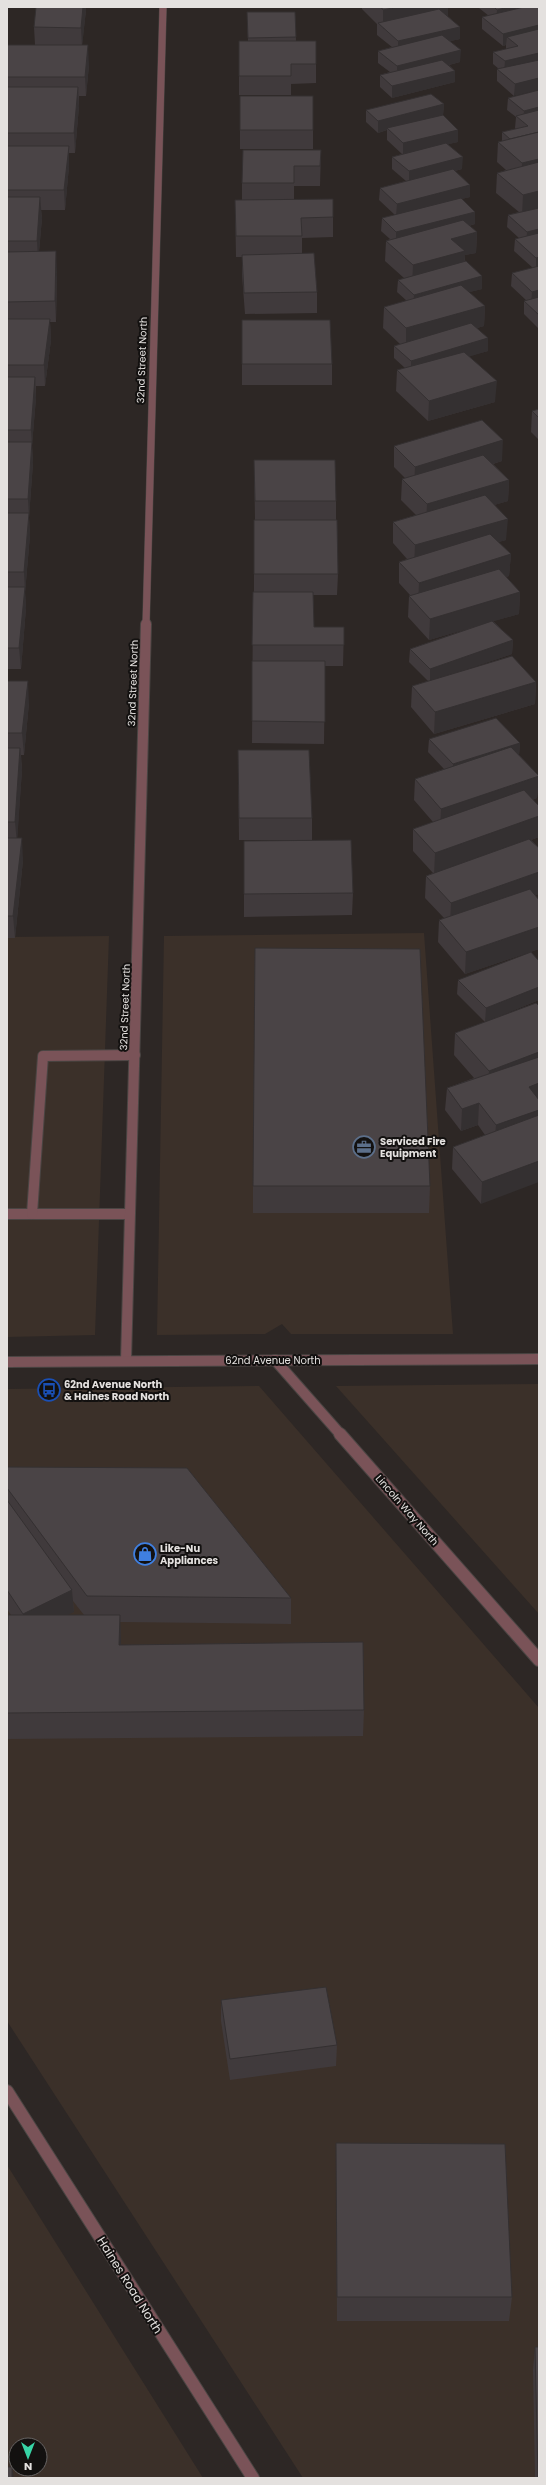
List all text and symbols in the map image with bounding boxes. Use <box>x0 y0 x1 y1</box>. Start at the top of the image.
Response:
street label: 32nd Street North <box>133 316 151 404</box>
street label: 32nd Street North <box>124 639 142 727</box>
street label: 32nd Street North <box>116 963 134 1051</box>
office icon: Serviced Fire Equipment <box>351 1134 377 1160</box>
place label: Serviced Fire Equipment <box>380 1134 446 1161</box>
street label: 62nd Avenue North <box>225 1353 321 1368</box>
bus stop icon: 62nd Avenue North & Haines Road North <box>36 1377 62 1403</box>
place label: 62nd Avenue North & Haines Road North <box>64 1377 170 1404</box>
street label: Lincoln Way North <box>372 1471 442 1549</box>
shop icon: Like-Nu Appliances <box>132 1541 158 1567</box>
place label: Like-Nu Appliances <box>160 1541 219 1568</box>
street label: Haines Road North <box>93 2233 167 2337</box>
north arrow <box>8 2437 48 2477</box>
text: N <box>24 2459 32 2475</box>

